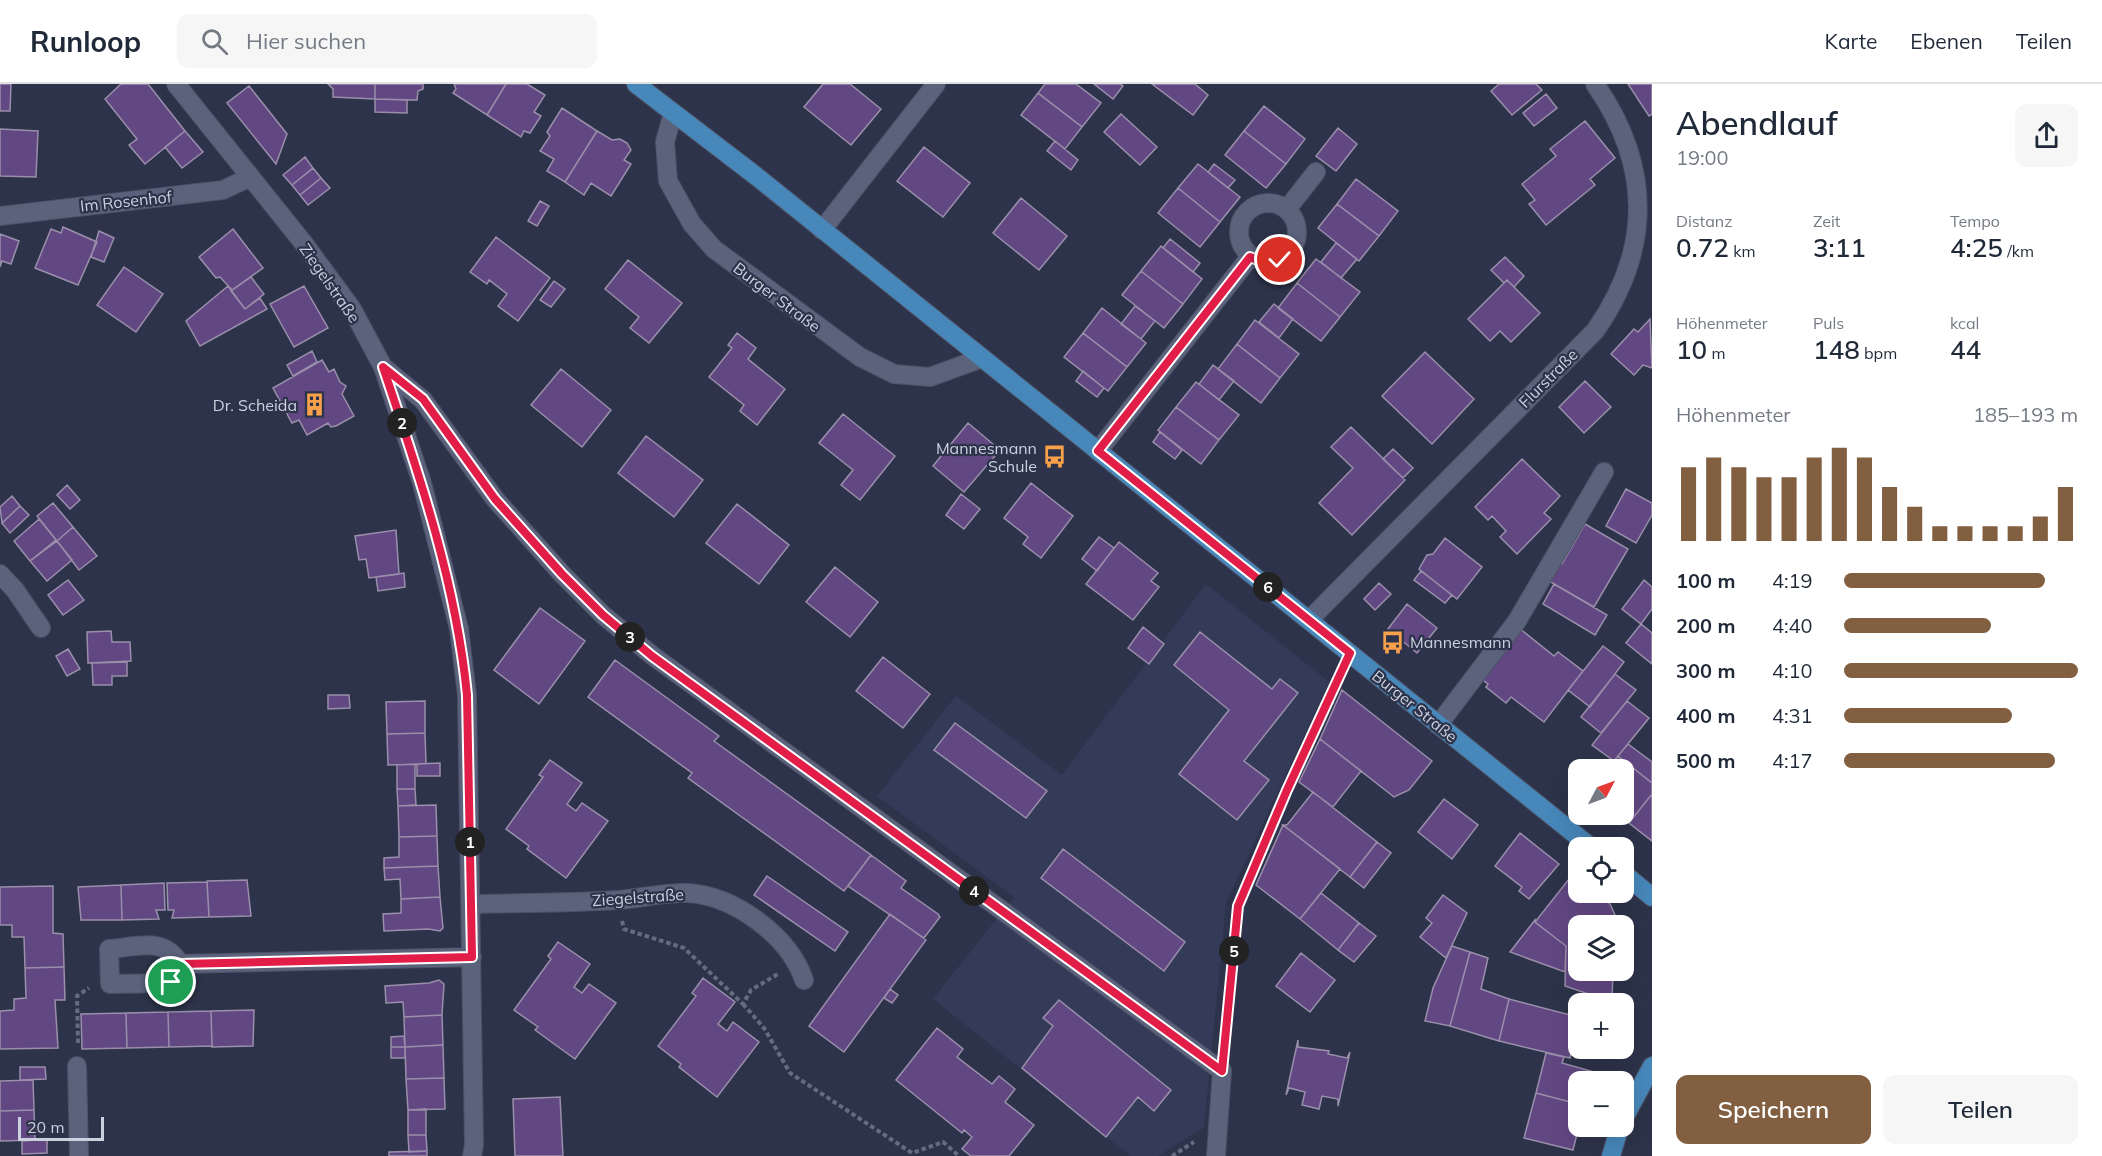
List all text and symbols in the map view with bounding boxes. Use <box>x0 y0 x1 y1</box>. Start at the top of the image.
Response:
search box <box>177 14 597 68</box>
text: Runloop <box>30 24 141 59</box>
icon: search <box>198 25 231 58</box>
text: Hier suchen <box>246 27 366 55</box>
text: Karte <box>1825 28 1877 54</box>
text: Ebenen <box>1910 28 1983 54</box>
text: Teilen <box>2016 28 2072 54</box>
text: Abendlauf <box>1676 102 1838 143</box>
button: share <box>2015 104 2078 167</box>
text: 19:00 <box>1676 145 1729 170</box>
street label: Im Rosenhof <box>79 186 174 216</box>
text: Distanz <box>1676 211 1733 231</box>
text: Zeit <box>1813 211 1840 231</box>
text: Tempo <box>1950 211 2000 231</box>
text: 0.72 <box>1676 231 1729 264</box>
text: 3:11 <box>1813 231 1866 264</box>
text: 4:25 <box>1950 231 2003 264</box>
pin <box>1254 234 1305 285</box>
street label: Ziegelstraße <box>295 240 365 326</box>
text: km <box>1729 241 1755 261</box>
text: /km <box>2003 241 2034 261</box>
icon: check <box>1263 243 1296 276</box>
street label: Burger Straße <box>730 258 824 336</box>
text: Höhenmeter <box>1676 313 1768 333</box>
text: Puls <box>1813 313 1844 333</box>
text: kcal <box>1950 313 1979 333</box>
text: 10 <box>1676 333 1707 366</box>
text: 148 <box>1813 333 1860 366</box>
text: 44 <box>1950 333 1981 366</box>
text: m <box>1707 343 1725 363</box>
text: bpm <box>1860 343 1897 363</box>
street label: Flurstraße <box>1514 344 1582 412</box>
building icon: Dr. Scheida <box>302 392 328 418</box>
place label: Dr. Scheida <box>213 395 297 415</box>
text: Höhenmeter <box>1676 402 1791 427</box>
text: 185–193 m <box>1973 402 2078 427</box>
pin: 2 <box>387 408 417 438</box>
text: 2 <box>397 413 407 433</box>
place label: Mannesmann Schule <box>936 438 1037 476</box>
bus stop icon: Mannesmann Schule <box>1042 444 1068 470</box>
text: 100 m <box>1676 568 1735 593</box>
text: 4:19 <box>1772 568 1813 593</box>
pin: 6 <box>1253 572 1283 602</box>
text: 6 <box>1263 577 1273 597</box>
text: 200 m <box>1676 613 1735 638</box>
text: 4:40 <box>1772 613 1813 638</box>
pin: 3 <box>615 622 645 652</box>
text: 3 <box>625 627 635 647</box>
bus stop icon: Mannesmann <box>1379 629 1405 655</box>
place label: Mannesmann <box>1410 632 1511 652</box>
text: 300 m <box>1676 658 1735 683</box>
text: 4:10 <box>1772 658 1813 683</box>
street label: Burger Straße <box>1368 666 1462 746</box>
text: 400 m <box>1676 703 1735 728</box>
text: 4:31 <box>1772 703 1813 728</box>
text: 500 m <box>1676 748 1735 773</box>
text: 4:17 <box>1772 748 1813 773</box>
north arrow <box>1568 759 1634 825</box>
map controls <box>1568 759 1634 1137</box>
pin: 1 <box>455 827 485 857</box>
text: 1 <box>465 832 475 852</box>
button: locate <box>1568 837 1634 903</box>
pin: 4 <box>959 876 989 906</box>
text: 4 <box>969 881 979 901</box>
street label: Ziegelstraße <box>591 884 685 910</box>
button: layers <box>1568 915 1634 981</box>
pin: 5 <box>1219 936 1249 966</box>
text: 5 <box>1229 941 1239 961</box>
pin <box>145 956 196 1007</box>
icon: arrive <box>154 965 187 998</box>
button: + <box>1568 993 1634 1059</box>
button: − <box>1568 1071 1634 1137</box>
button: Speichern <box>1676 1075 1871 1144</box>
button: Teilen <box>1883 1075 2078 1144</box>
scale bar <box>18 1114 104 1142</box>
text: 20 m <box>27 1117 64 1137</box>

